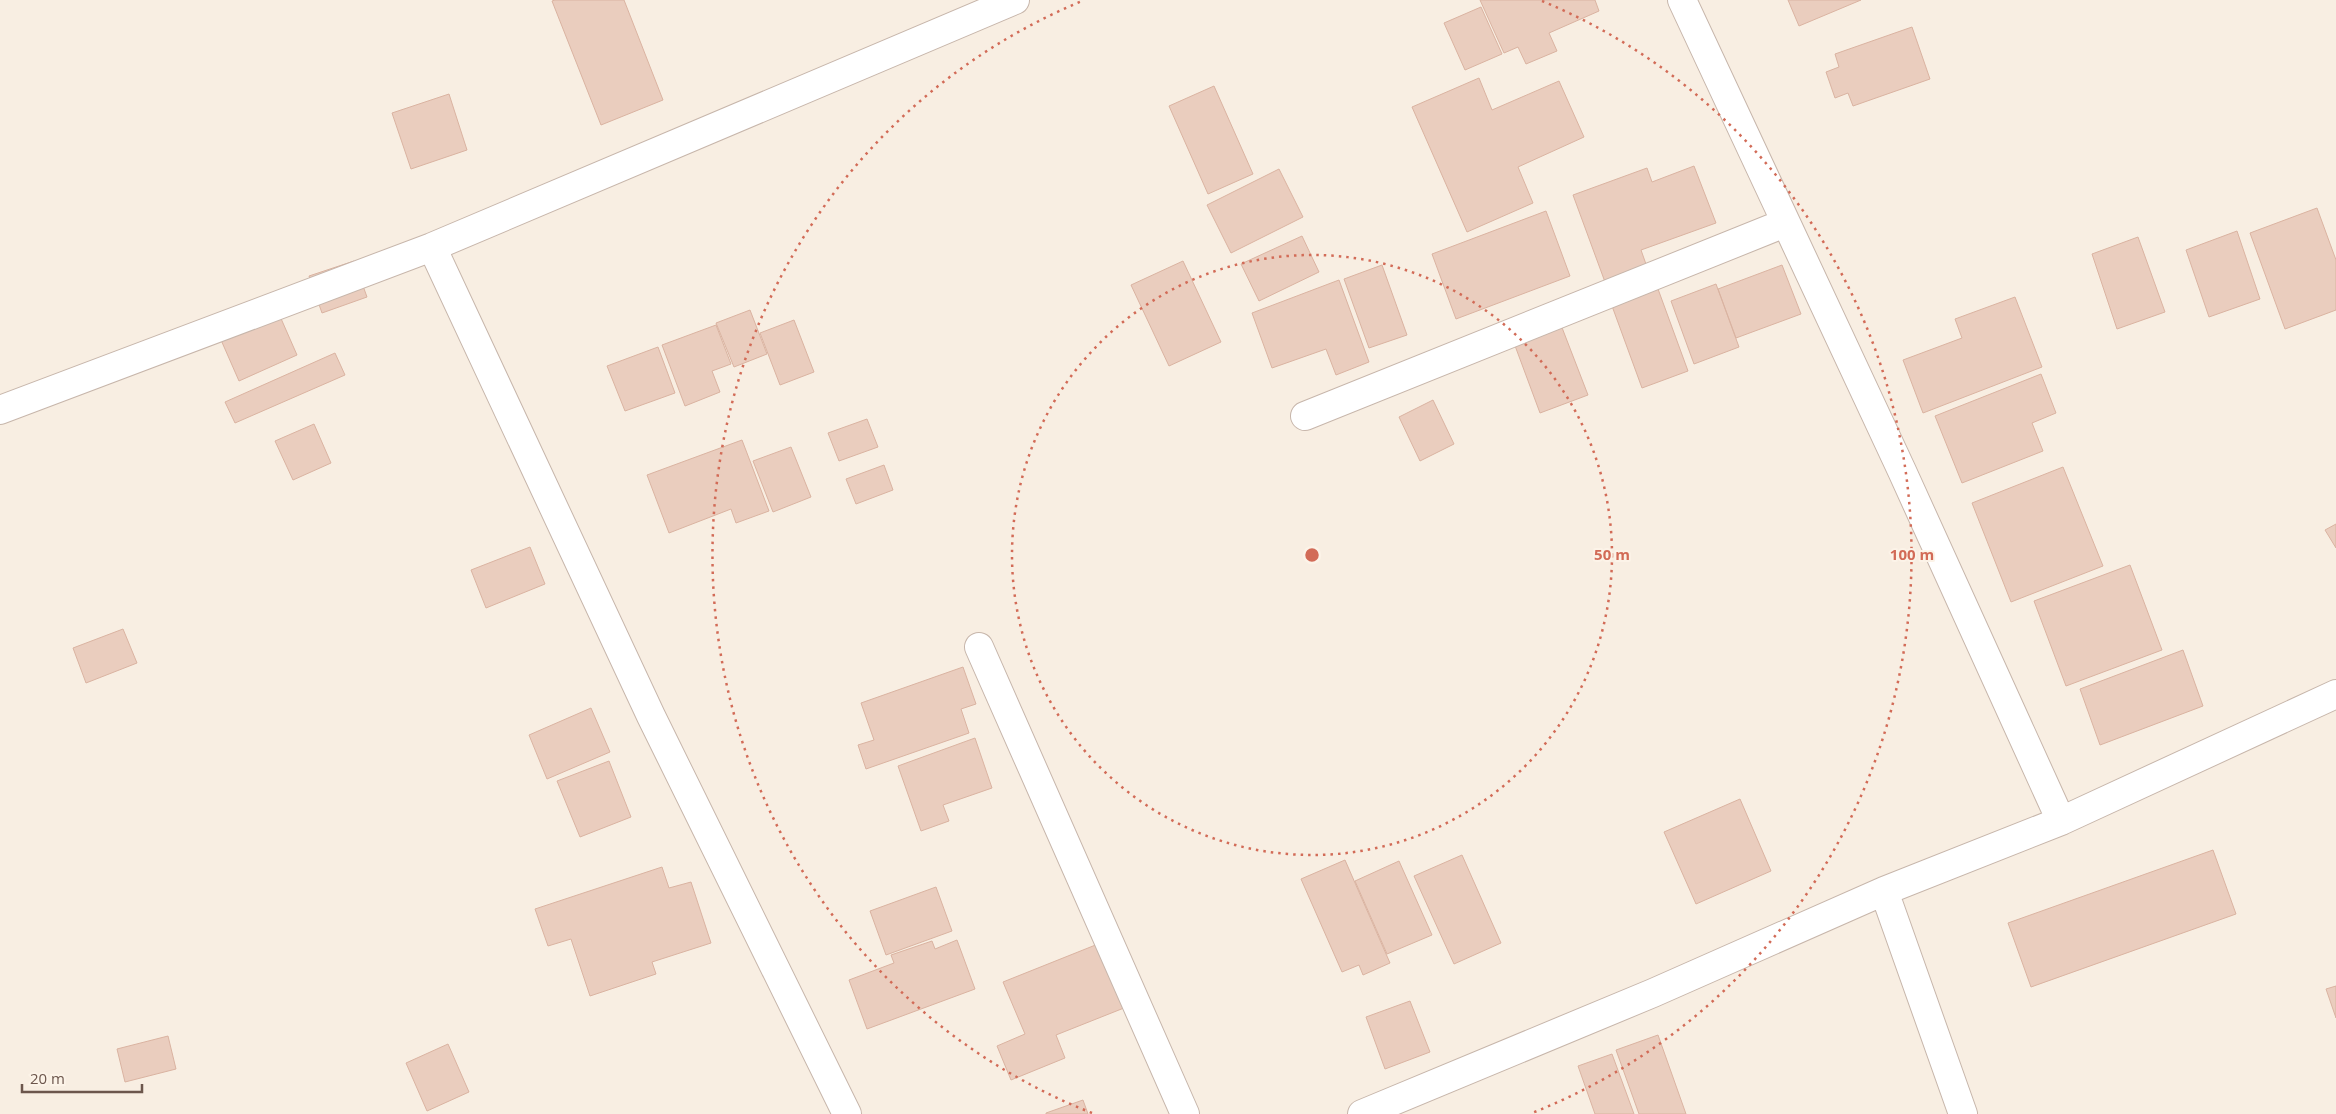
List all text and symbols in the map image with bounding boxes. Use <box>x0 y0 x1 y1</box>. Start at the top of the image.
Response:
text: 50 m <box>1594 544 1630 564</box>
text: 100 m <box>1890 544 1934 564</box>
centre of rings <box>1303 546 1321 564</box>
scale bar <box>22 1062 142 1094</box>
text: 20 m <box>30 1068 65 1088</box>

